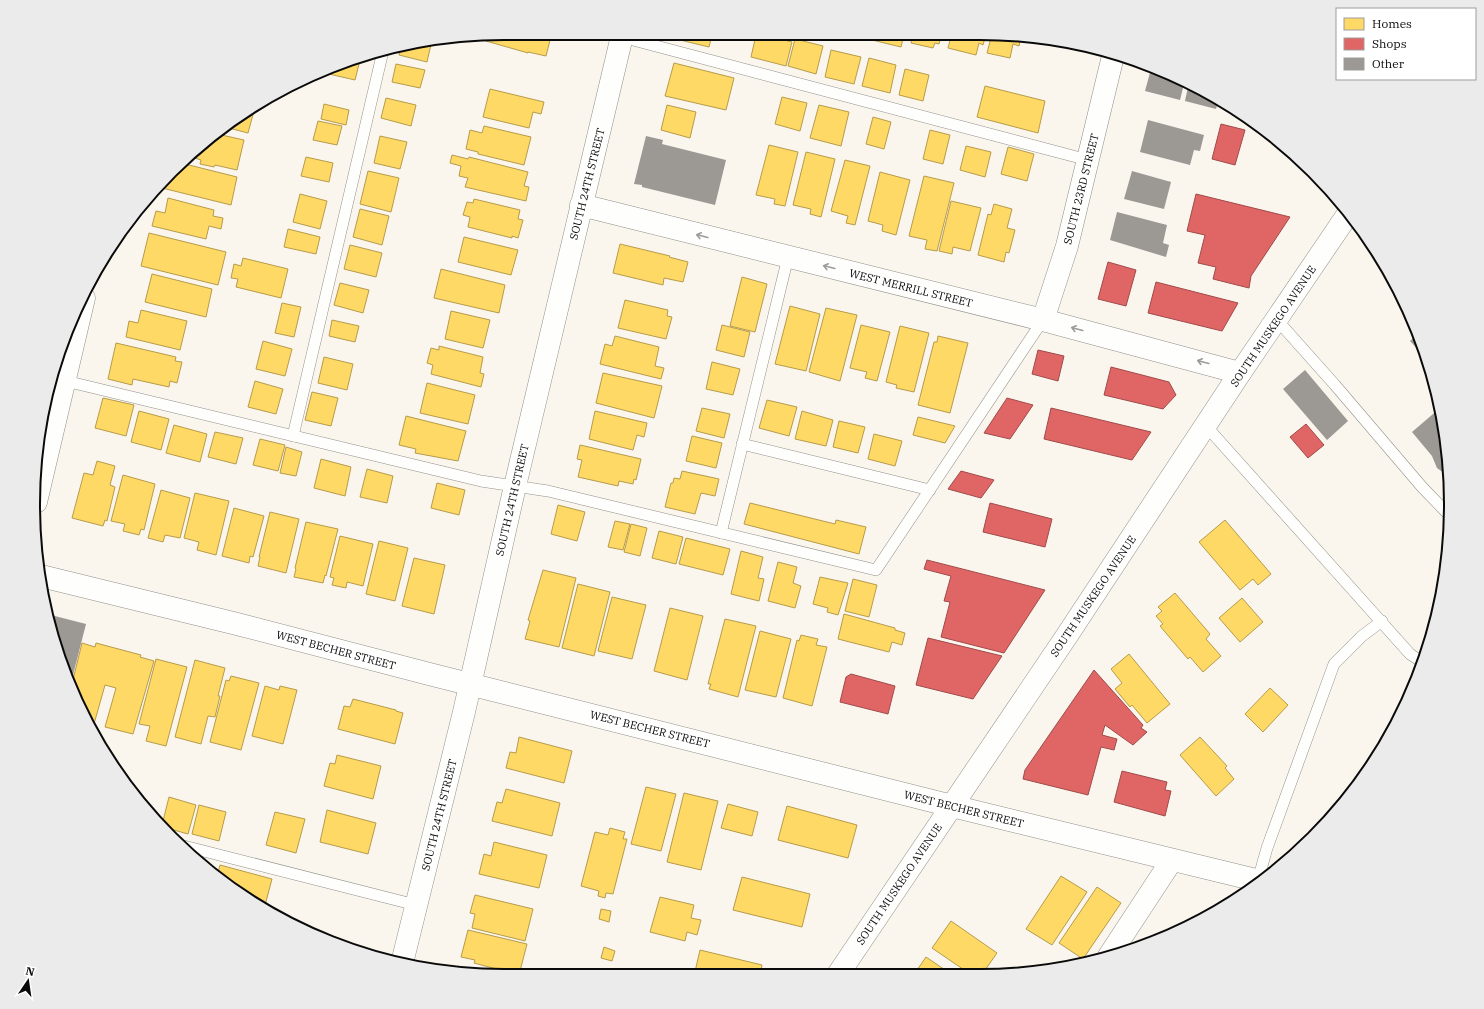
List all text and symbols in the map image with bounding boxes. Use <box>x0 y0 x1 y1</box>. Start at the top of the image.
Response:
legend <box>1336 8 1476 80</box>
text: Homes <box>1372 16 1412 31</box>
text: Shops <box>1372 36 1407 51</box>
text: Other <box>1372 56 1405 71</box>
street label: SOUTH 24TH STREET <box>566 127 608 241</box>
street label: SOUTH 23RD STREET <box>1060 132 1102 246</box>
one-way arrow <box>696 231 709 239</box>
one-way arrow <box>822 263 835 271</box>
street label: SOUTH MUSKEGO AVENUE <box>1227 263 1319 389</box>
street label: WEST MERRILL STREET <box>848 266 974 310</box>
one-way arrow <box>1071 325 1084 332</box>
one-way arrow <box>1196 358 1209 366</box>
street label: SOUTH 24TH STREET <box>492 443 532 557</box>
street label: SOUTH MUSKEGO AVENUE <box>1047 533 1139 659</box>
street label: WEST BECHER STREET <box>275 627 397 673</box>
street label: WEST BECHER STREET <box>589 707 711 751</box>
street label: SOUTH 24TH STREET <box>418 758 460 872</box>
street label: WEST BECHER STREET <box>903 787 1025 831</box>
street label: SOUTH MUSKEGO AVENUE <box>853 821 945 947</box>
north arrow <box>8 961 48 1001</box>
text: N <box>24 963 36 979</box>

